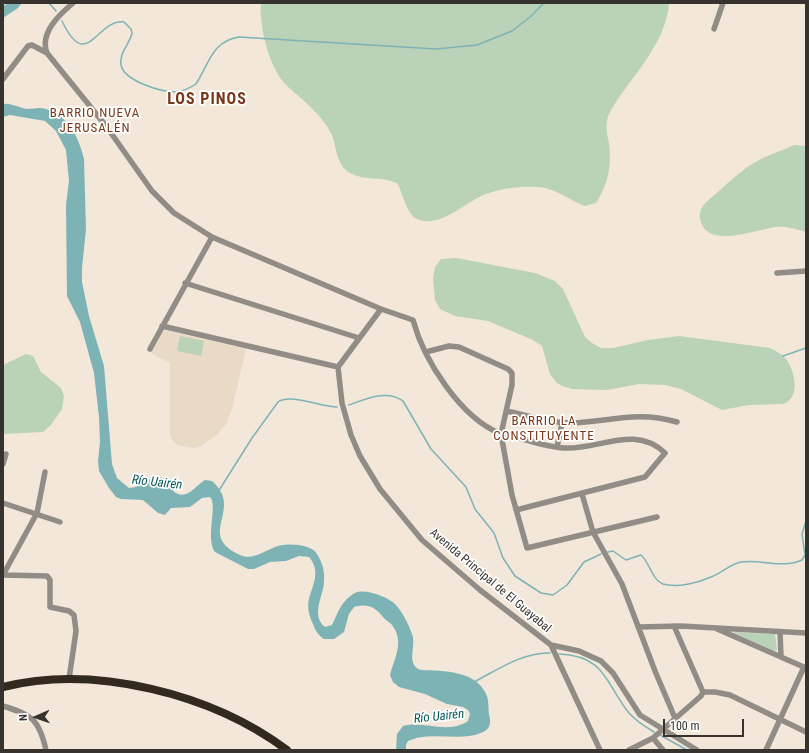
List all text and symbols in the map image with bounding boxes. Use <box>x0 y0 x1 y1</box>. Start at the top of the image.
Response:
district label: LOS PINOS <box>167 90 247 110</box>
district label: BARRIO NUEVA JERUSALÉN <box>50 106 140 137</box>
district label: BARRIO LA CONSTITUYENTE <box>493 414 595 445</box>
water label: Río Uairén <box>131 473 183 493</box>
street label: Avenida Principal de El Guayabal <box>426 526 554 636</box>
north arrow <box>16 697 56 737</box>
water label: Río Uairén <box>413 707 465 727</box>
scale bar <box>665 711 746 737</box>
text: N <box>17 714 30 721</box>
text: 100 m <box>670 719 700 733</box>

